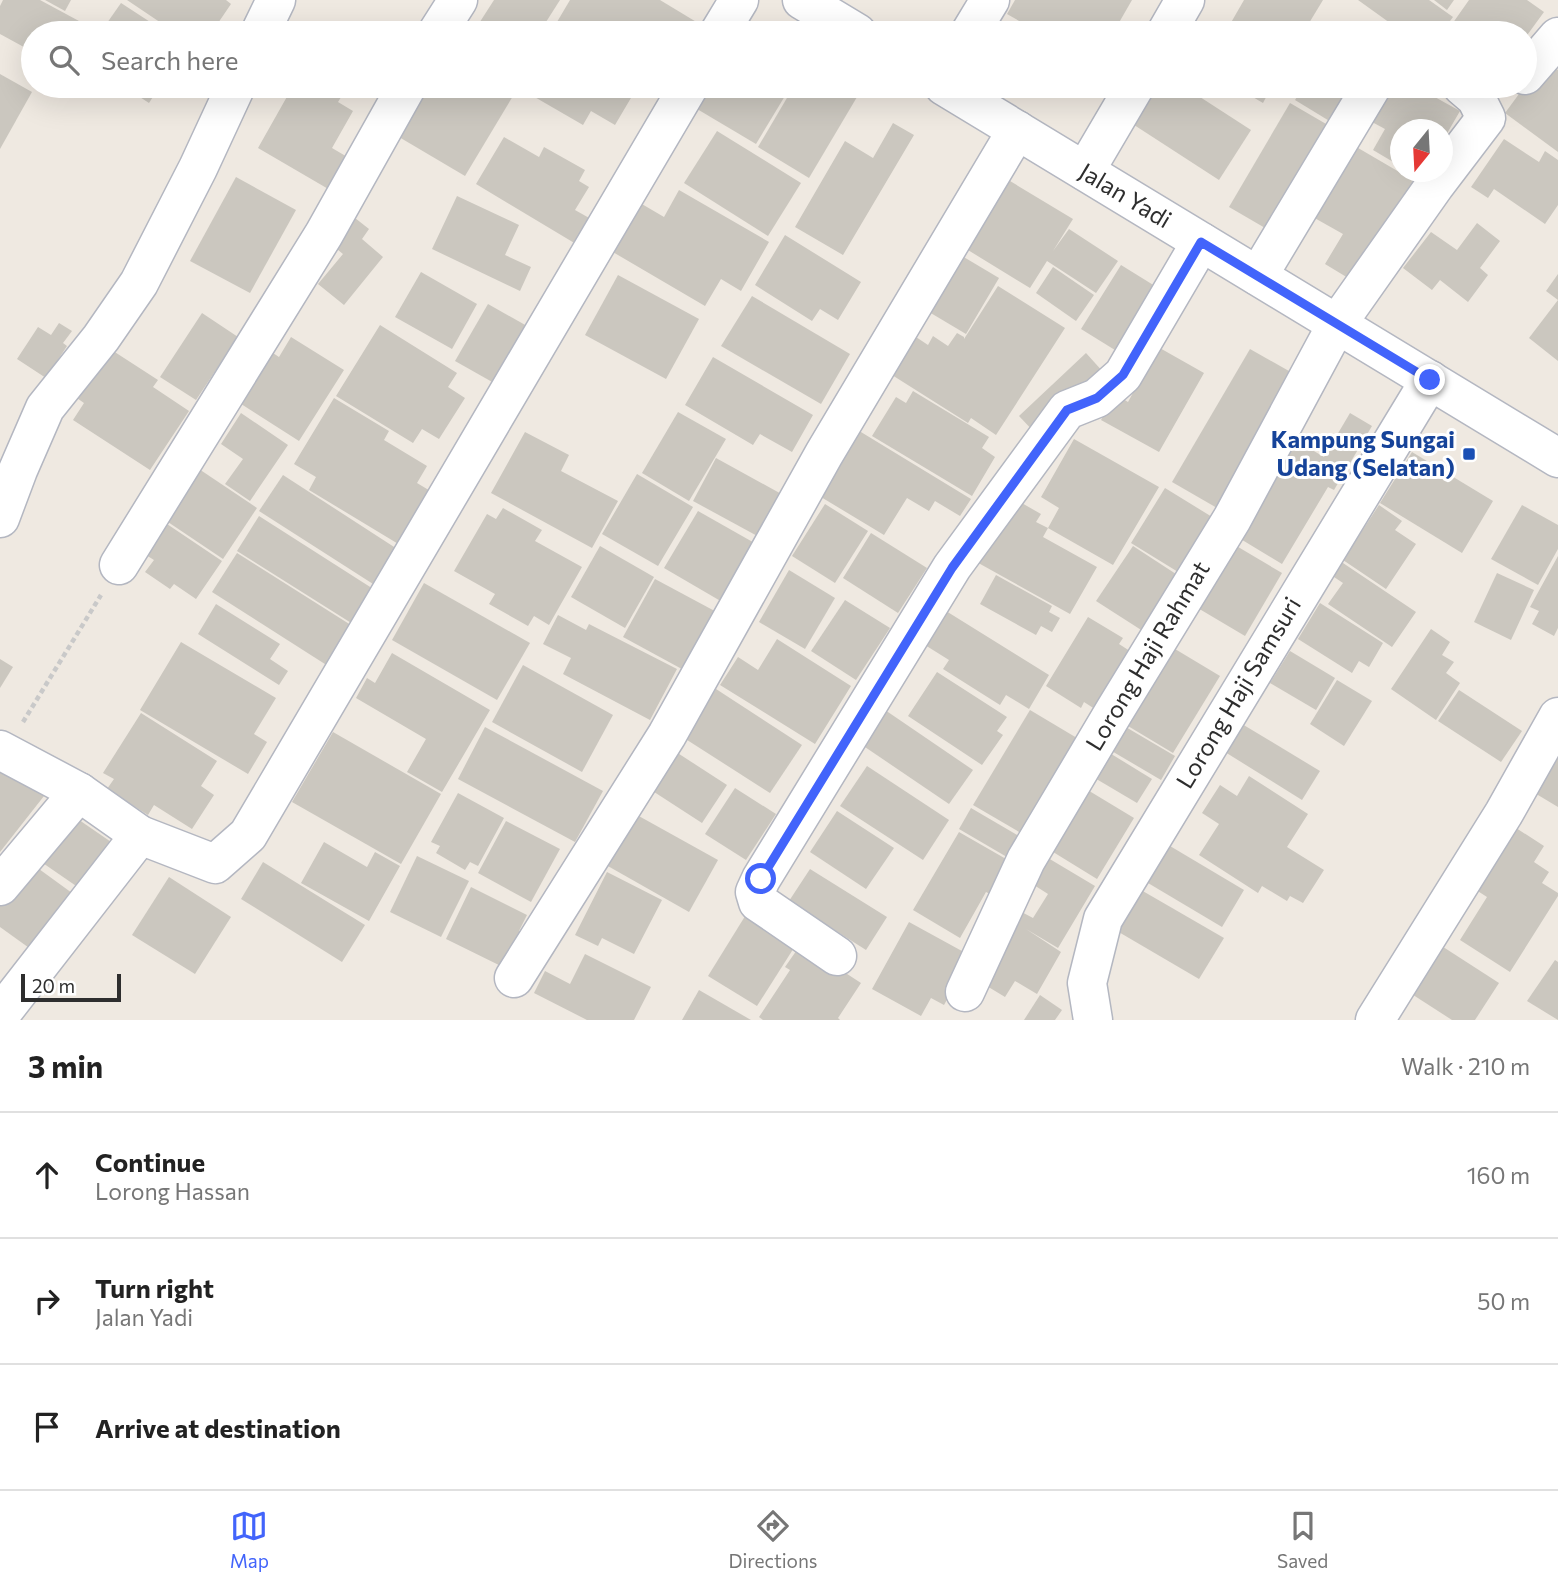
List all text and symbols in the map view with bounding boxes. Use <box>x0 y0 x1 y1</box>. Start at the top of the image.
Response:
search box <box>21 21 1537 98</box>
icon: search <box>45 41 83 79</box>
text: Search here <box>101 44 239 75</box>
north arrow <box>1390 119 1453 182</box>
street label: Jalan Yadi <box>1074 156 1177 234</box>
route end <box>1414 364 1445 395</box>
place label: Kampung Sungai Udang (Selatan) <box>1271 424 1455 481</box>
marker: Kampung Sungai Udang (Selatan) <box>1461 446 1477 462</box>
street label: Lorong Haji Rahmat <box>1079 555 1215 755</box>
street label: Lorong Haji Samsuri <box>1169 591 1306 793</box>
route start <box>745 863 776 894</box>
scale bar <box>21 971 121 1003</box>
text: 20 m <box>32 974 75 997</box>
text: 3 min <box>28 1047 103 1084</box>
text: Walk · 210 m <box>1401 1052 1530 1080</box>
text: Continue <box>95 1146 205 1177</box>
icon: ahead <box>28 1156 66 1194</box>
text: 160 m <box>1467 1161 1530 1189</box>
text: Lorong Hassan <box>95 1177 250 1205</box>
text: Turn right <box>95 1272 214 1303</box>
icon: right <box>28 1282 66 1320</box>
text: 50 m <box>1477 1287 1530 1315</box>
text: Jalan Yadi <box>95 1303 193 1331</box>
icon: arrive <box>28 1408 66 1446</box>
text: Arrive at destination <box>95 1412 341 1443</box>
tab: Map <box>230 1507 269 1572</box>
tab: Directions <box>728 1507 818 1572</box>
tab: Saved <box>1277 1507 1328 1572</box>

